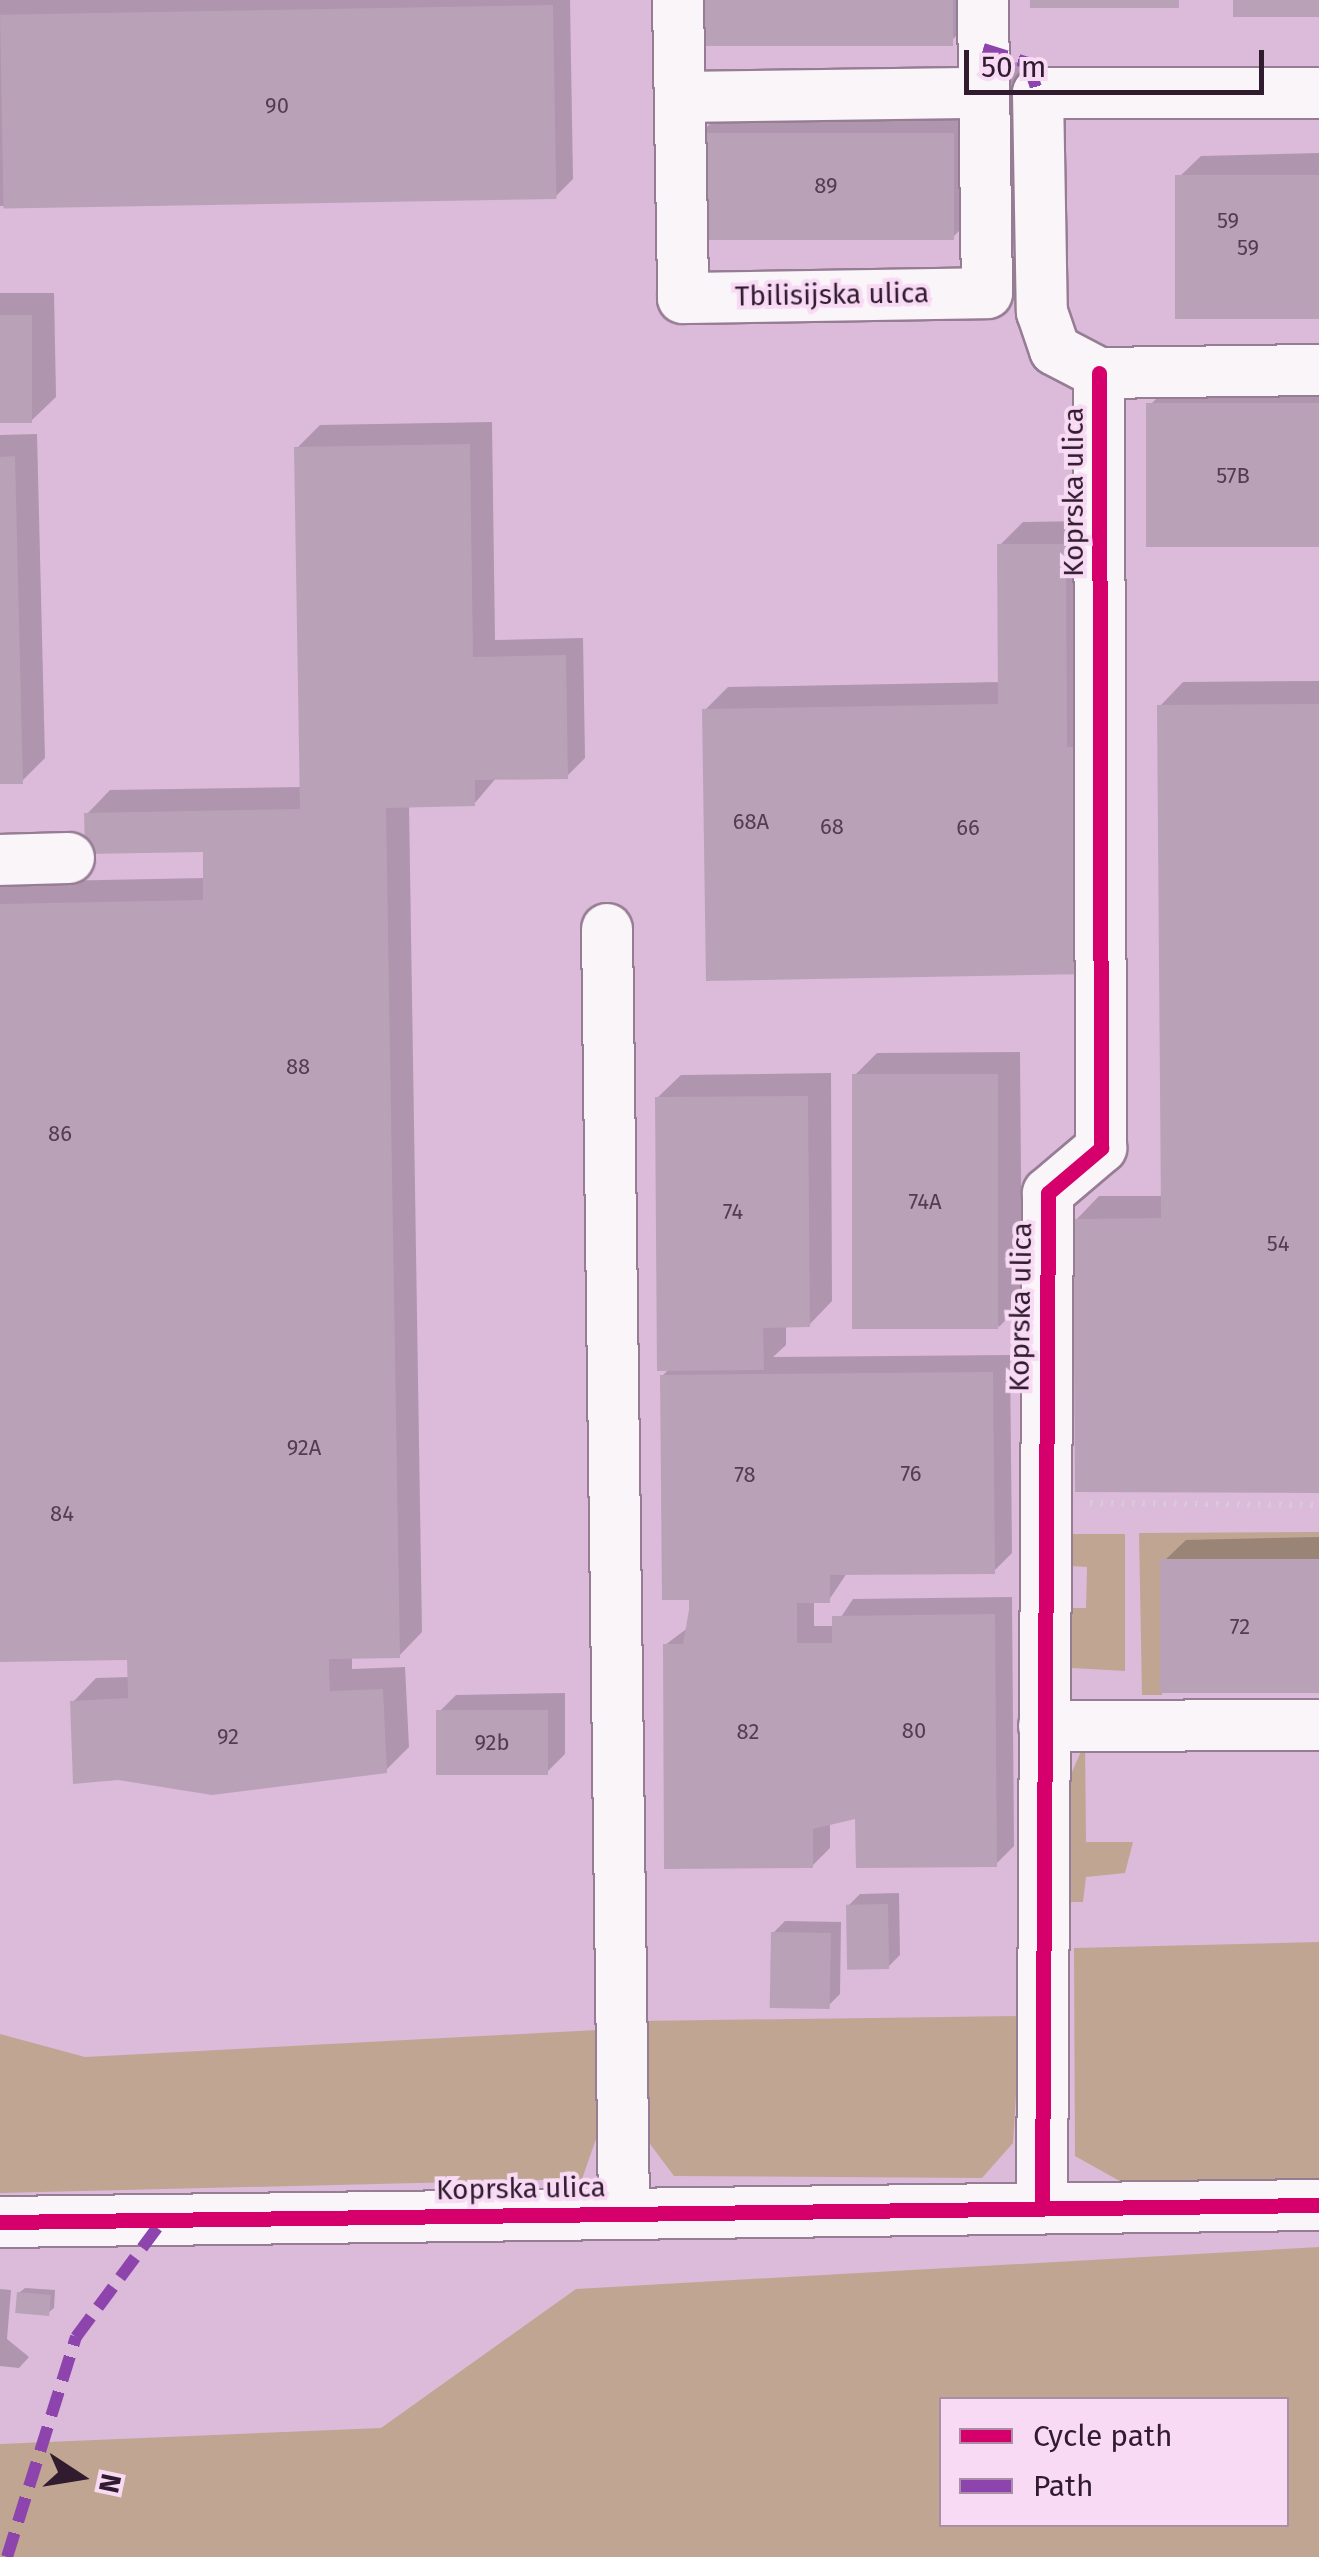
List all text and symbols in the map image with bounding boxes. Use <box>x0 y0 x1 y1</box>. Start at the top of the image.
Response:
scale bar <box>969 30 1269 92</box>
text: 50 m <box>981 49 1046 85</box>
house number: 90 <box>265 93 289 119</box>
house number: 89 <box>814 173 838 199</box>
house number: 59 <box>1217 208 1239 234</box>
house number: 59 <box>1237 235 1259 261</box>
street label: Tbilisijska ulica <box>735 277 929 313</box>
street label: Koprska ulica <box>1057 407 1091 577</box>
house number: 57B <box>1216 463 1250 489</box>
house number: 68A <box>733 809 769 835</box>
house number: 68 <box>820 814 844 840</box>
house number: 66 <box>956 815 980 841</box>
house number: 88 <box>286 1054 310 1080</box>
house number: 86 <box>48 1121 72 1147</box>
house number: 74A <box>908 1189 942 1215</box>
house number: 74 <box>723 1199 743 1225</box>
street label: Koprska ulica <box>1003 1222 1039 1392</box>
house number: 54 <box>1267 1231 1289 1257</box>
house number: 92A <box>287 1435 321 1461</box>
house number: 76 <box>901 1461 921 1487</box>
house number: 78 <box>734 1462 756 1488</box>
house number: 84 <box>50 1501 74 1527</box>
house number: 72 <box>1230 1614 1250 1640</box>
house number: 80 <box>902 1718 926 1744</box>
house number: 82 <box>737 1719 759 1745</box>
house number: 92 <box>217 1724 239 1750</box>
house number: 92b <box>474 1730 510 1756</box>
street label: Koprska ulica <box>436 2171 606 2207</box>
legend <box>939 2397 1289 2527</box>
text: Cycle path <box>1033 2418 1172 2454</box>
north arrow <box>30 2427 130 2527</box>
text: Path <box>1033 2468 1094 2504</box>
text: N <box>92 2471 128 2496</box>

